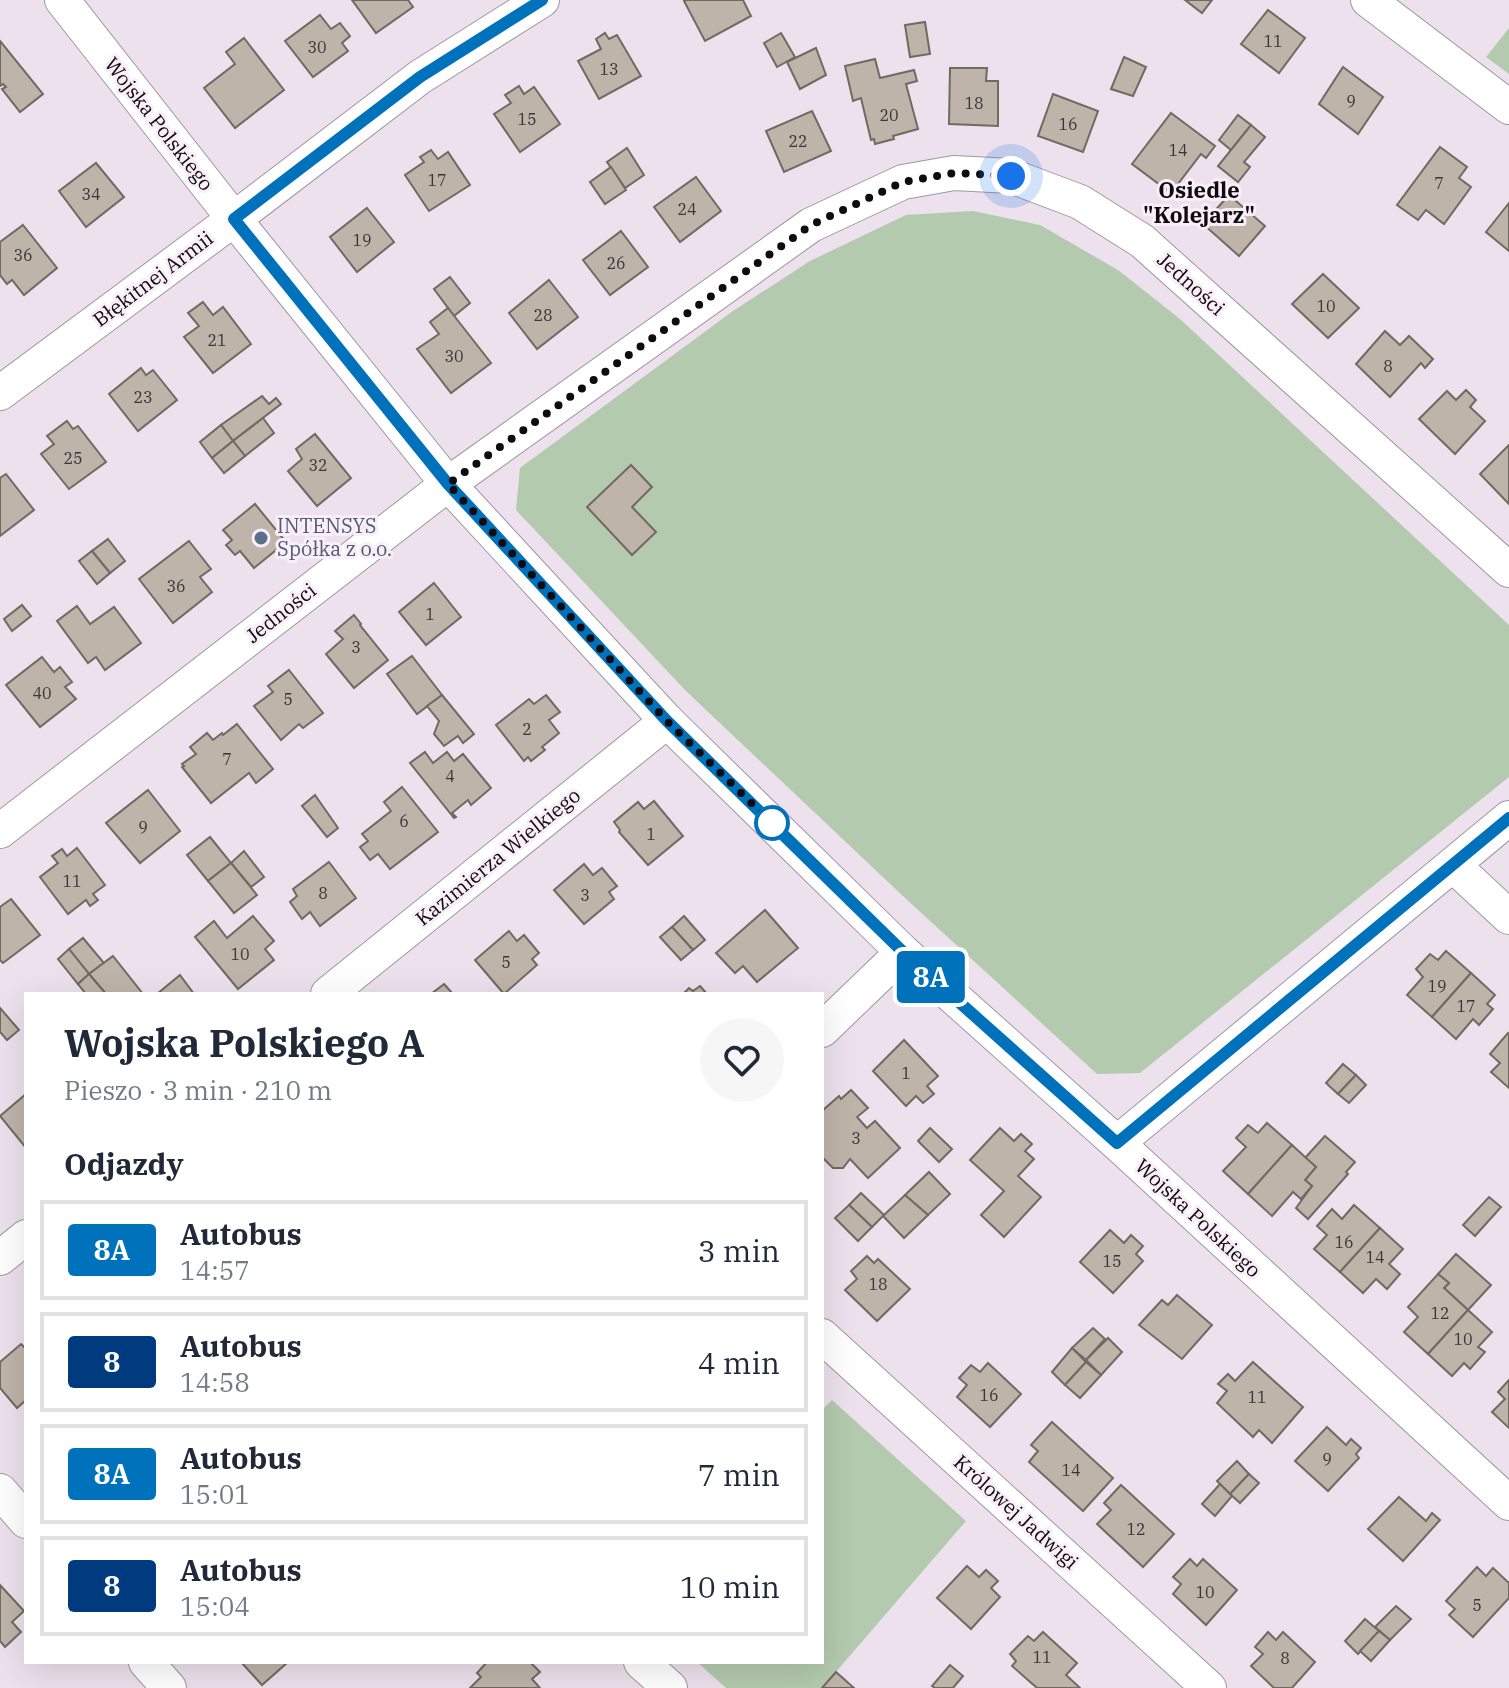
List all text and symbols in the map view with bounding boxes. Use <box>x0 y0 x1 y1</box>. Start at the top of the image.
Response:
house number: 11 <box>1263 31 1283 51</box>
house number: 30 <box>307 37 327 57</box>
street label: Wojska Polskiego <box>99 51 220 196</box>
house number: 13 <box>599 59 619 79</box>
house number: 9 <box>1346 91 1356 111</box>
house number: 18 <box>964 93 984 113</box>
house number: 20 <box>879 105 899 125</box>
house number: 15 <box>517 109 537 129</box>
house number: 16 <box>1058 114 1078 134</box>
house number: 22 <box>788 131 808 151</box>
house number: 14 <box>1168 140 1188 160</box>
your location <box>991 156 1031 196</box>
house number: 17 <box>427 170 447 190</box>
house number: 7 <box>1434 173 1444 193</box>
district label: Osiedle "Kolejarz" <box>1143 175 1255 229</box>
house number: 34 <box>81 184 101 204</box>
house number: 24 <box>677 199 697 219</box>
street label: Błękitnej Armii <box>87 225 218 333</box>
house number: 19 <box>352 230 372 250</box>
house number: 36 <box>13 245 33 265</box>
street label: Jedności <box>1152 246 1231 321</box>
house number: 26 <box>606 253 626 273</box>
house number: 10 <box>1316 296 1336 316</box>
house number: 28 <box>533 305 553 325</box>
house number: 21 <box>207 330 227 350</box>
house number: 30 <box>444 346 464 366</box>
house number: 8 <box>1383 356 1393 376</box>
house number: 23 <box>133 387 153 407</box>
house number: 25 <box>63 448 83 468</box>
house number: 32 <box>308 455 328 475</box>
place label: INTENSYS Spółka z o.o. <box>277 512 392 562</box>
marker: INTENSYS Spółka z o.o. <box>252 529 270 547</box>
house number: 36 <box>166 576 186 596</box>
street label: Jedności <box>240 577 321 649</box>
house number: 1 <box>425 604 435 624</box>
house number: 3 <box>351 637 361 657</box>
house number: 40 <box>32 683 52 703</box>
house number: 5 <box>283 689 293 709</box>
house number: 2 <box>522 719 532 739</box>
house number: 7 <box>222 749 232 769</box>
house number: 4 <box>445 766 455 786</box>
street label: Kazimierza Wielkiego <box>410 782 586 932</box>
unlabelled marker <box>755 806 789 840</box>
house number: 6 <box>399 811 409 831</box>
house number: 9 <box>138 817 148 837</box>
house number: 1 <box>646 824 656 844</box>
house number: 11 <box>62 871 82 891</box>
house number: 8 <box>318 883 328 903</box>
house number: 3 <box>580 885 590 905</box>
house number: 10 <box>230 944 250 964</box>
line badge: 8A <box>895 951 967 1003</box>
house number: 5 <box>501 952 511 972</box>
text: 8A <box>913 958 949 995</box>
house number: 19 <box>1427 976 1447 996</box>
house number: 17 <box>1456 996 1476 1016</box>
text: Wojska Polskiego A <box>64 1018 425 1067</box>
button: heart <box>700 1018 784 1102</box>
house number: 1 <box>901 1063 911 1083</box>
text: Pieszo · 3 min · 210 m <box>64 1073 332 1107</box>
house number: 3 <box>851 1128 861 1148</box>
text: Odjazdy <box>64 1144 184 1183</box>
street label: Wojska Polskiego <box>1130 1152 1267 1283</box>
text: Autobus <box>180 1214 302 1253</box>
text: 8A <box>94 1231 130 1268</box>
text: 3 min <box>698 1231 780 1270</box>
house number: 16 <box>1334 1232 1354 1252</box>
house number: 14 <box>1365 1247 1385 1267</box>
house number: 15 <box>1102 1251 1122 1271</box>
text: 14:57 <box>180 1253 250 1287</box>
house number: 18 <box>868 1274 888 1294</box>
house number: 12 <box>1430 1303 1450 1323</box>
text: Autobus <box>180 1326 302 1365</box>
house number: 10 <box>1453 1329 1473 1349</box>
text: 8 <box>104 1343 120 1380</box>
text: 4 min <box>698 1343 780 1382</box>
text: 14:58 <box>180 1365 250 1399</box>
house number: 16 <box>979 1385 999 1405</box>
house number: 11 <box>1247 1387 1267 1407</box>
text: Autobus <box>180 1438 302 1477</box>
street label: Królowej Jadwigi <box>948 1448 1085 1575</box>
house number: 9 <box>1322 1449 1332 1469</box>
text: 8A <box>94 1455 130 1492</box>
text: 7 min <box>698 1455 780 1494</box>
house number: 14 <box>1061 1460 1081 1480</box>
text: 15:01 <box>180 1477 250 1511</box>
house number: 12 <box>1126 1519 1146 1539</box>
text: Autobus <box>180 1550 302 1589</box>
text: 8 <box>104 1567 120 1604</box>
text: 10 min <box>680 1567 780 1606</box>
house number: 10 <box>1195 1582 1215 1602</box>
text: 15:04 <box>180 1589 250 1623</box>
house number: 5 <box>1472 1595 1482 1615</box>
house number: 11 <box>1032 1647 1052 1667</box>
house number: 8 <box>1280 1648 1290 1668</box>

